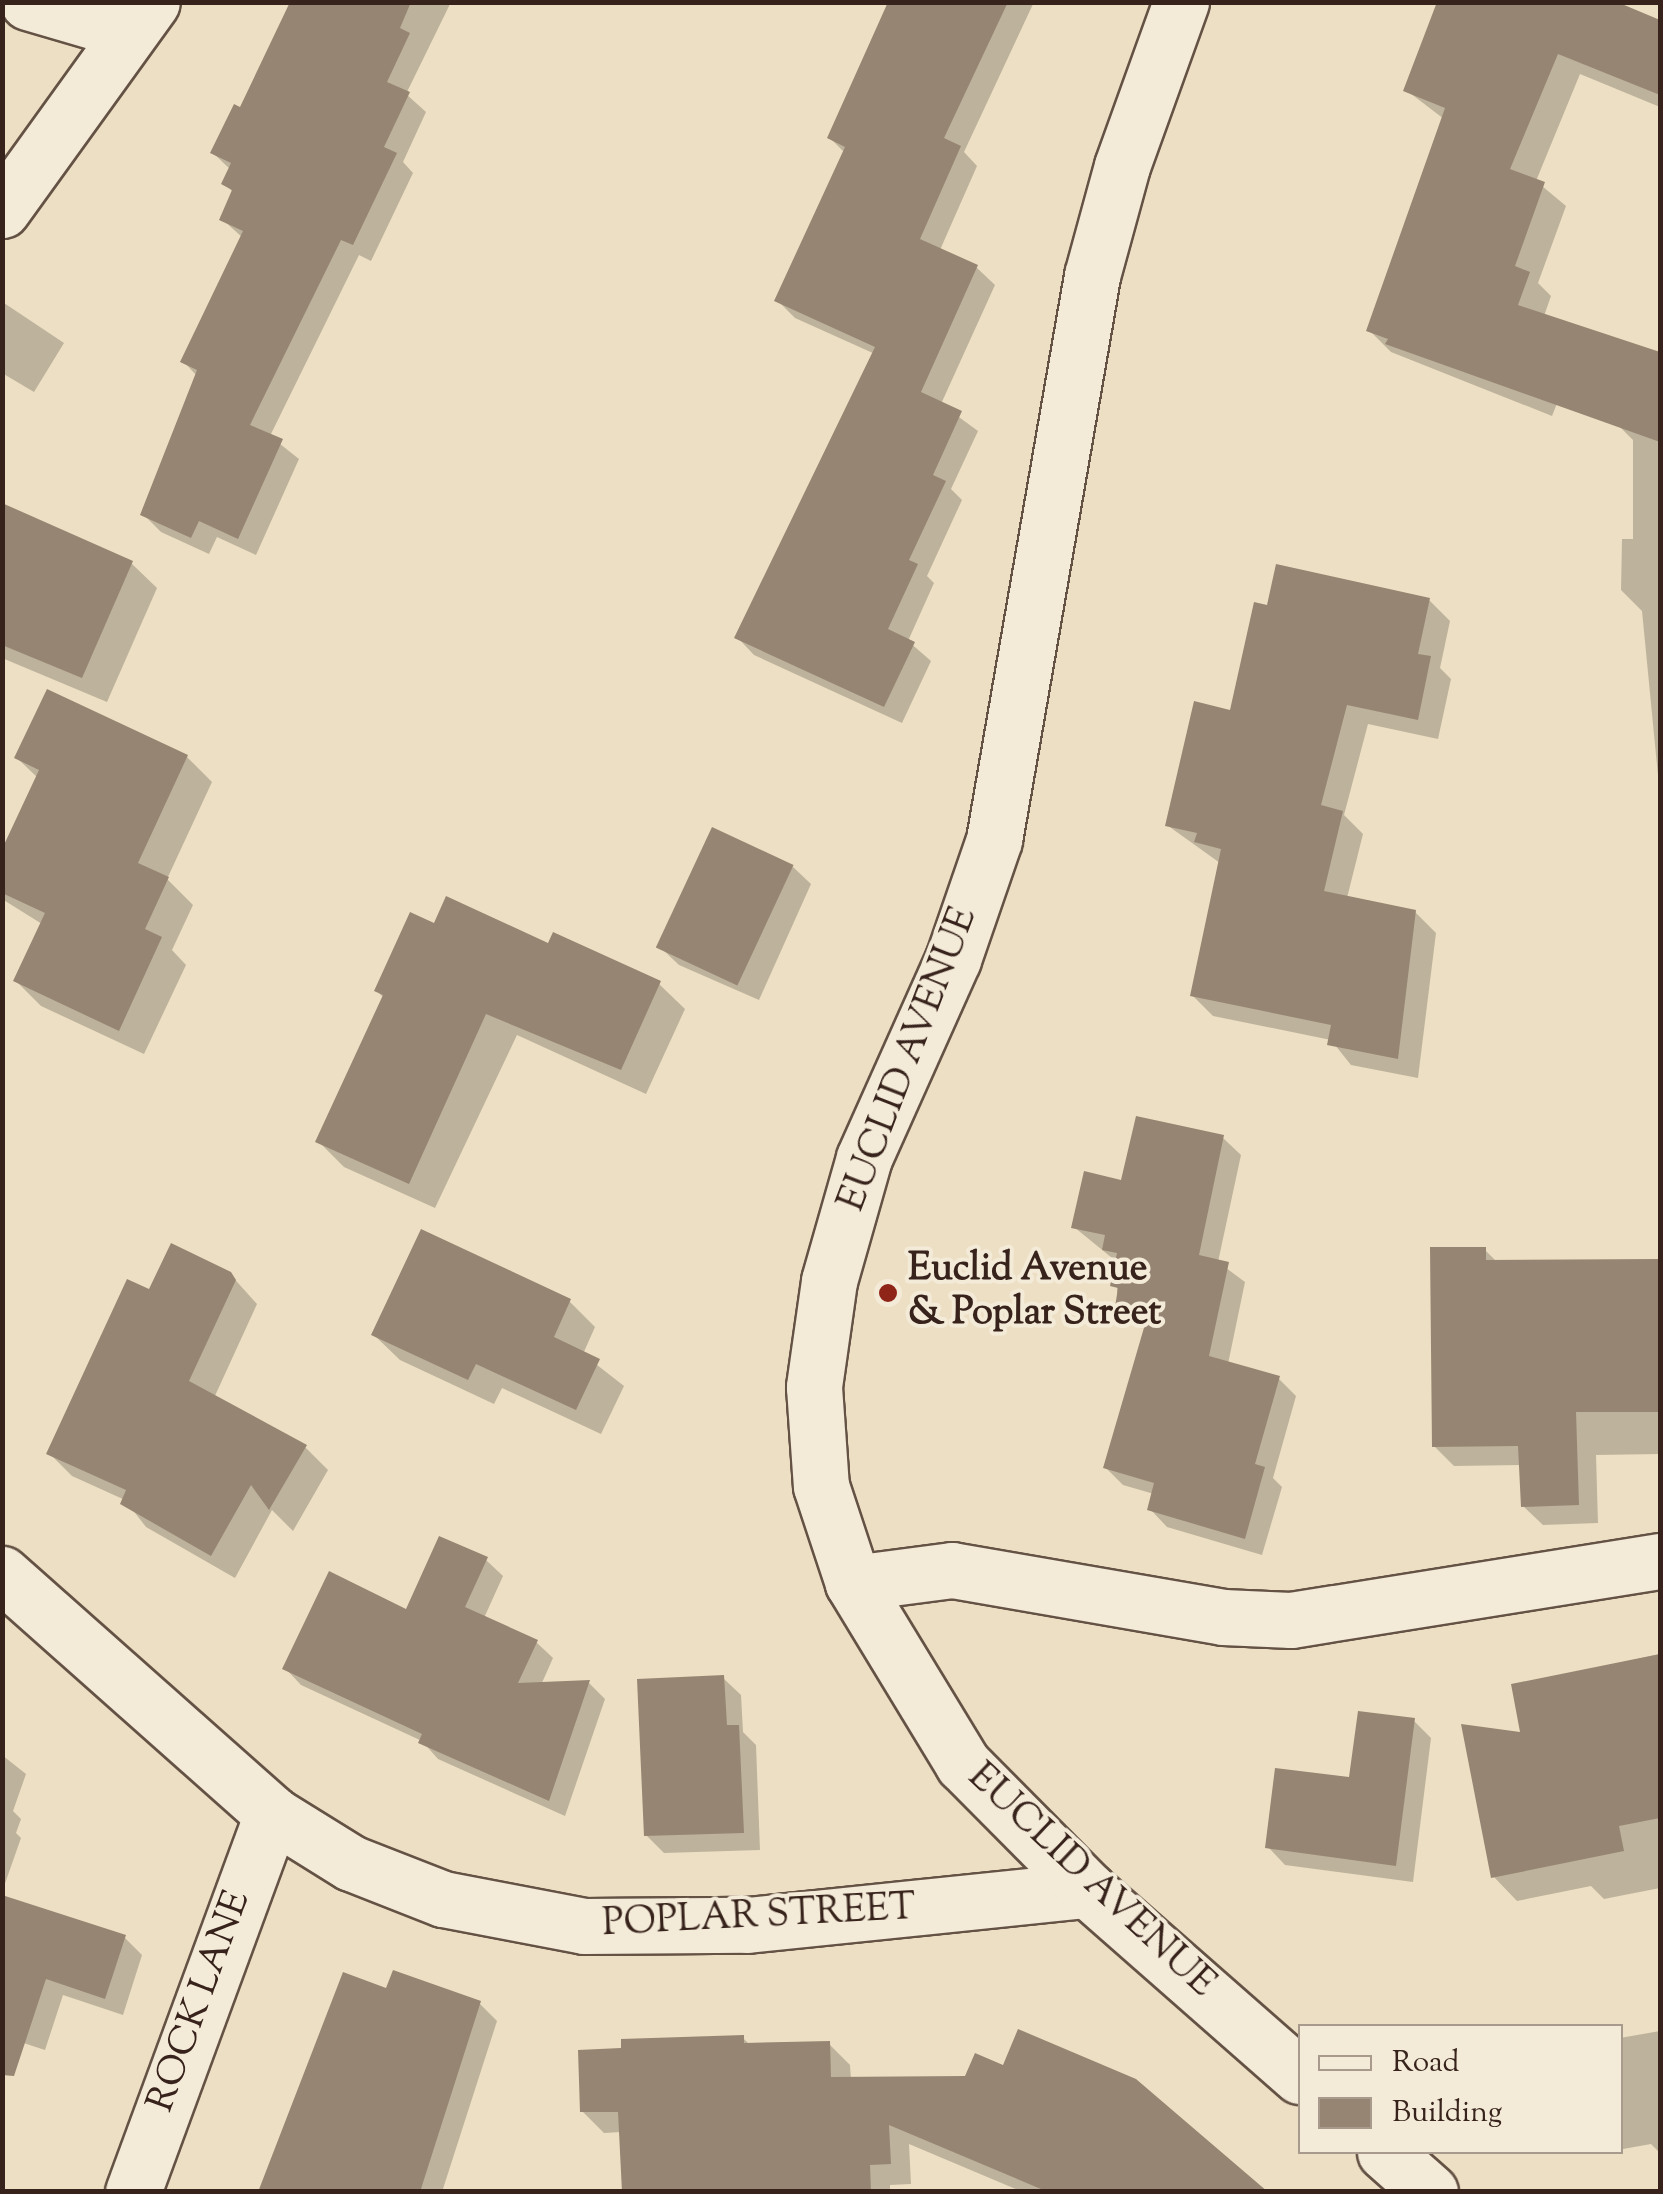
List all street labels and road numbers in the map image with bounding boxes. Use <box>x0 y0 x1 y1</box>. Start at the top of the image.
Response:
street label: EUCLID AVENUE <box>831 902 989 1218</box>
street label: EUCLID AVENUE <box>957 1756 1223 2008</box>
street label: ROCK LANE <box>140 1885 262 2119</box>
street label: POPLAR STREET <box>601 1887 917 1949</box>

